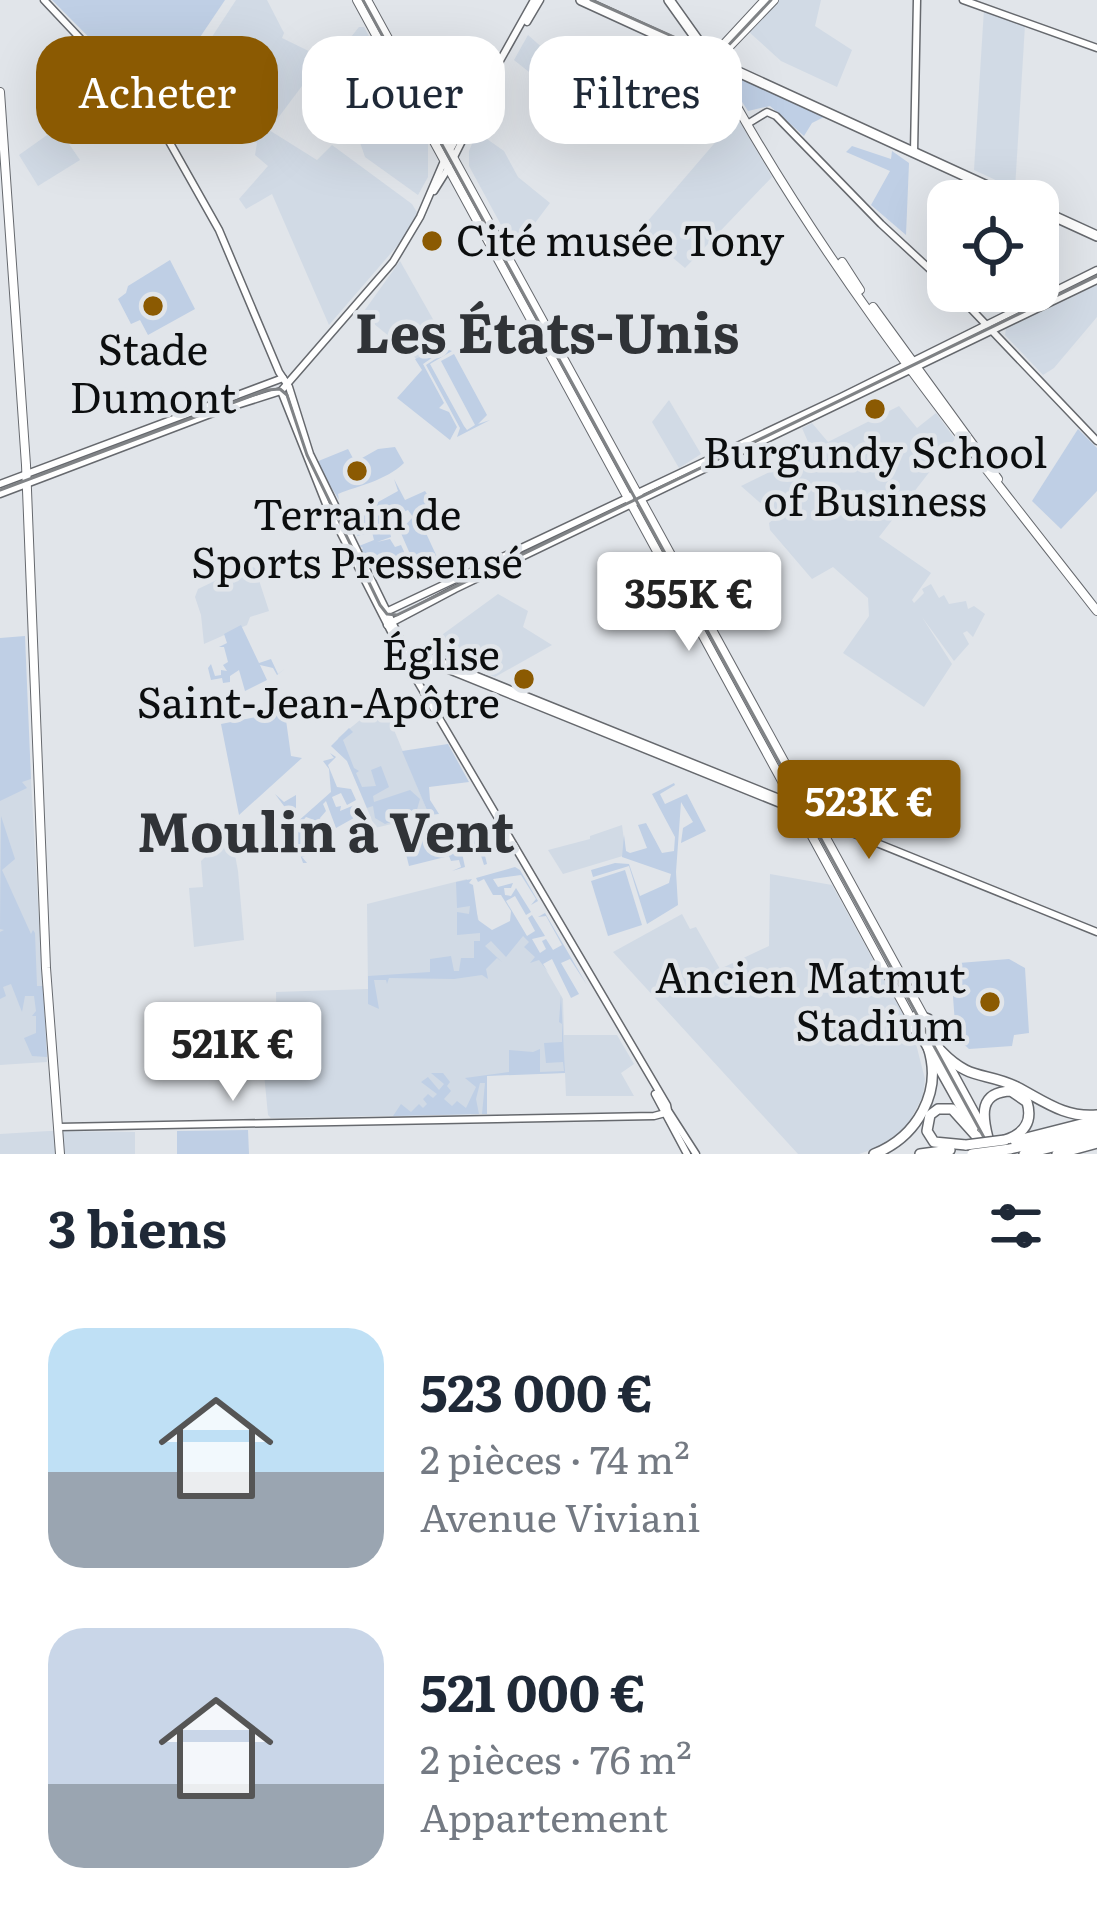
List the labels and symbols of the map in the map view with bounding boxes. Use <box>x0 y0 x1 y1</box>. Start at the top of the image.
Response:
place label: Cité musée Tony <box>456 207 785 269</box>
marker: Cité musée Tony <box>419 228 445 254</box>
district label: Les États-Unis <box>355 289 739 370</box>
marker: Stade Dumont <box>140 293 166 319</box>
place label: Stade Dumont <box>70 316 237 426</box>
marker: Burgundy School of Business <box>862 396 888 422</box>
place label: Burgundy School of Business <box>703 419 1047 529</box>
marker: Terrain de Sports Pressensé <box>344 458 370 484</box>
place label: Terrain de Sports Pressensé <box>191 481 523 591</box>
pin: 355K € <box>591 552 787 654</box>
place label: Église Saint-Jean-Apôtre <box>137 621 500 731</box>
marker: Église Saint-Jean-Apôtre <box>511 666 537 692</box>
pin: 523K € <box>771 760 967 862</box>
district label: Moulin à Vent <box>137 788 515 869</box>
place label: Ancien Matmut Stadium <box>655 944 966 1054</box>
marker: Ancien Matmut Stadium <box>977 989 1003 1015</box>
pin: 521K € <box>135 1002 331 1104</box>

